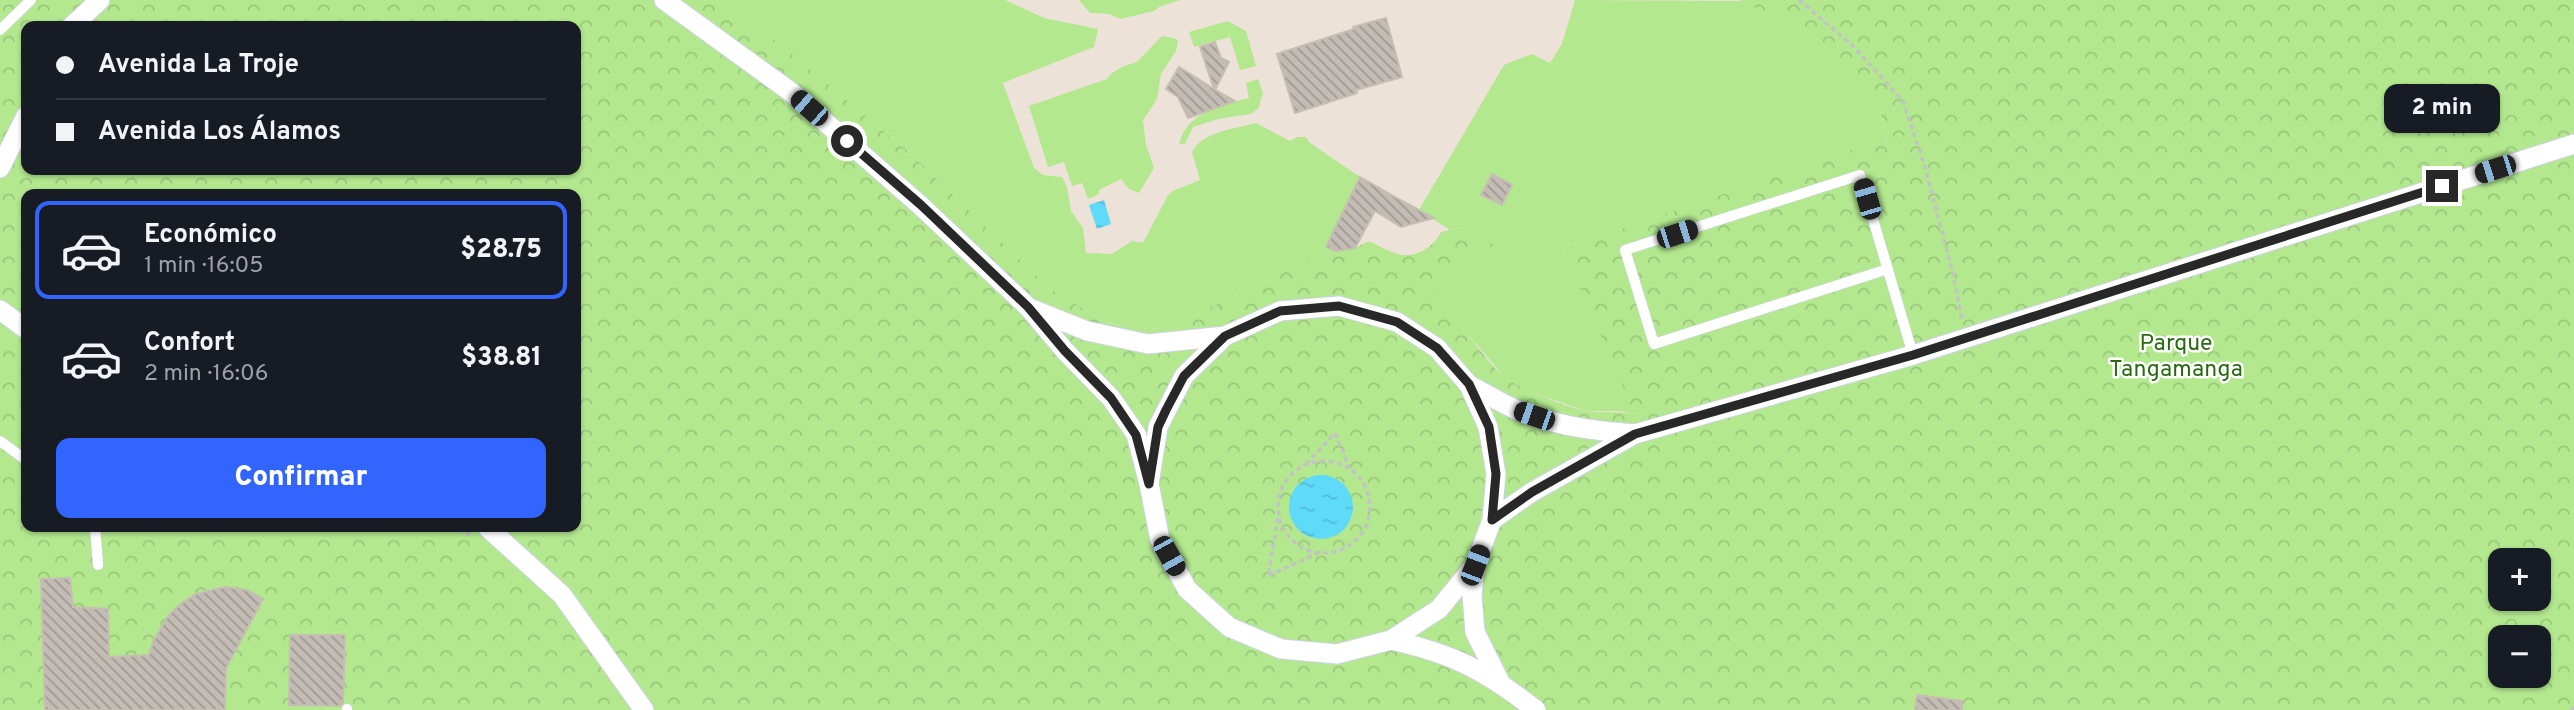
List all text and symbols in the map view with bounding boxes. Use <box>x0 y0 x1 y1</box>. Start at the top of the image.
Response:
text: Avenida La Troje <box>98 49 299 82</box>
callout: 2 min <box>2384 85 2500 134</box>
car <box>787 86 832 130</box>
text: 2 min <box>2412 94 2472 123</box>
text: Avenida Los Álamos <box>98 116 341 149</box>
route start <box>831 125 863 157</box>
car <box>2472 153 2519 185</box>
route end <box>2426 170 2458 202</box>
car <box>1852 176 1883 222</box>
car <box>1654 218 1701 250</box>
icon: car <box>60 219 123 282</box>
text: Económico <box>144 219 277 252</box>
text: $28.75 <box>460 234 542 267</box>
text: 1 min · 16:05 <box>144 252 264 281</box>
icon: car <box>60 327 123 390</box>
text: Confort <box>144 327 235 360</box>
park label: Parque Tangamanga <box>2109 330 2243 385</box>
text: $38.81 <box>461 342 542 375</box>
text: 2 min · 16:06 <box>144 360 269 389</box>
car <box>1511 399 1558 433</box>
button: Confirmar <box>56 438 546 518</box>
car <box>1150 533 1189 579</box>
car <box>1458 542 1493 588</box>
map controls <box>2488 548 2551 688</box>
button: + <box>2488 548 2551 611</box>
button: − <box>2488 625 2551 688</box>

